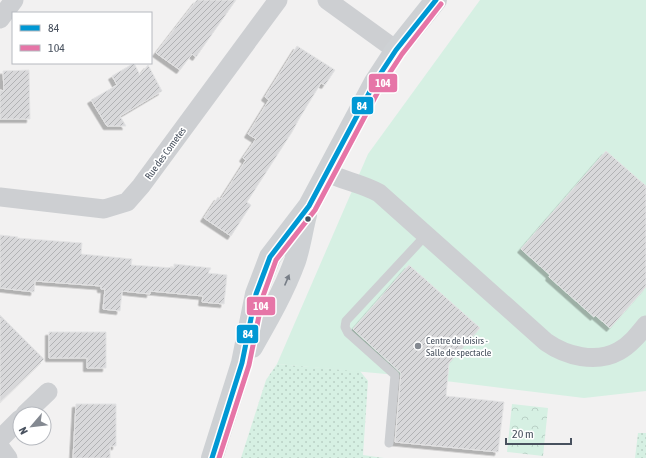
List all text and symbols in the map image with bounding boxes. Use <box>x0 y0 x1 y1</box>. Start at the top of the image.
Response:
legend <box>12 12 152 64</box>
text: 84 <box>48 21 60 35</box>
text: 104 <box>48 41 65 55</box>
line badge: 104 <box>368 73 398 93</box>
text: 104 <box>375 77 391 89</box>
line badge: 84 <box>351 96 374 115</box>
text: 84 <box>357 100 367 112</box>
street label: Rue des Cometes <box>143 125 188 181</box>
unlabelled marker <box>303 214 313 224</box>
one-way arrow <box>284 274 290 285</box>
line badge: 104 <box>246 296 276 316</box>
text: 104 <box>253 300 269 312</box>
line badge: 84 <box>236 324 259 344</box>
text: 84 <box>243 328 253 340</box>
place label: Centre de loisirs - Salle de spectacle <box>426 335 492 358</box>
marker: Centre de loisirs - Salle de spectacle <box>413 341 423 351</box>
north arrow <box>12 406 52 446</box>
scale bar <box>506 420 571 446</box>
text: N <box>16 425 30 436</box>
text: 20 m <box>512 427 534 441</box>

